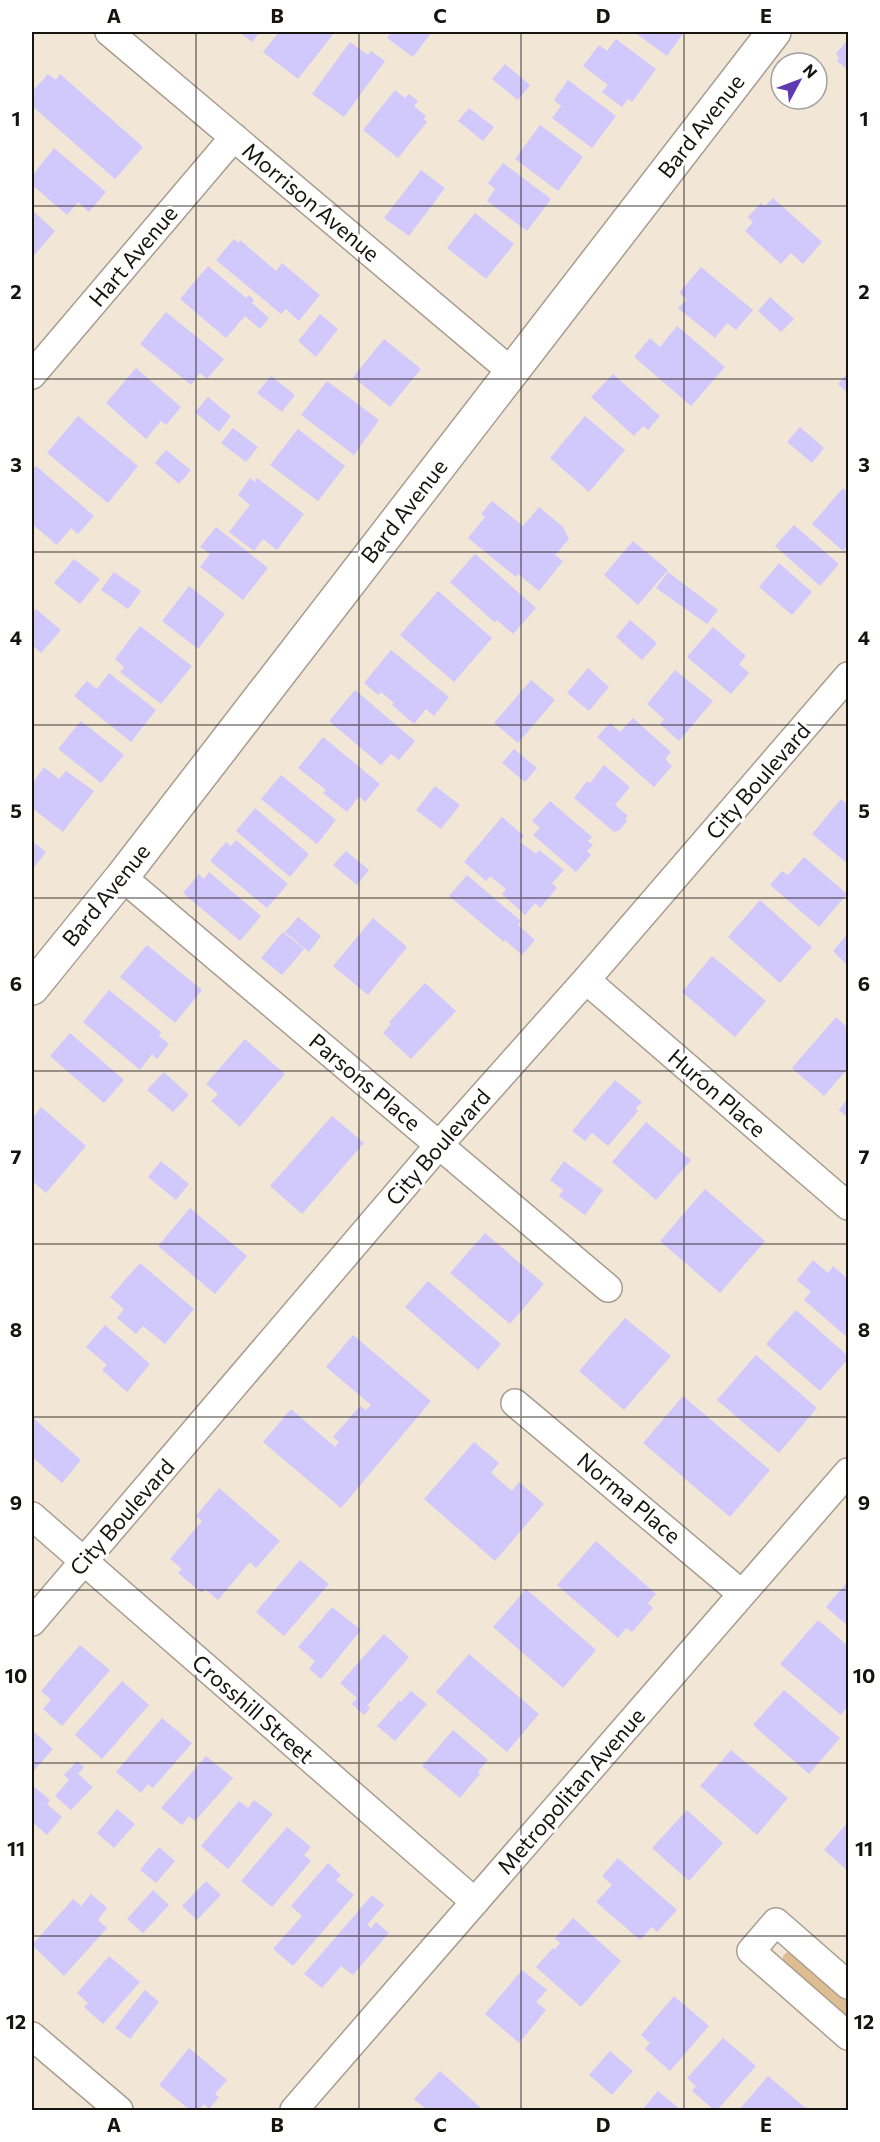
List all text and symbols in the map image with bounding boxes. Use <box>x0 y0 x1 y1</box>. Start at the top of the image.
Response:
text: A <box>107 3 121 27</box>
text: B <box>270 3 284 27</box>
text: C <box>433 3 447 27</box>
text: D <box>596 3 610 27</box>
text: E <box>760 3 772 27</box>
north arrow <box>769 51 829 111</box>
text: N <box>800 60 822 82</box>
street label: Bard Avenue <box>652 68 750 183</box>
text: 1 <box>11 106 21 130</box>
text: 1 <box>859 106 869 130</box>
street label: Morrison Avenue <box>237 136 385 267</box>
street label: Hart Avenue <box>83 200 183 312</box>
text: 2 <box>10 279 22 303</box>
text: 2 <box>858 279 870 303</box>
text: 3 <box>10 452 22 476</box>
text: 3 <box>858 452 870 476</box>
street label: Bard Avenue <box>355 453 453 568</box>
text: 4 <box>10 625 22 649</box>
text: 4 <box>858 625 870 649</box>
street label: City Boulevard <box>700 717 816 844</box>
text: 5 <box>10 798 22 822</box>
text: 5 <box>858 798 870 822</box>
street label: Bard Avenue <box>56 838 155 952</box>
text: 6 <box>10 971 22 995</box>
text: 6 <box>858 971 870 995</box>
street label: Parsons Place <box>304 1027 427 1136</box>
street label: Huron Place <box>663 1043 772 1142</box>
street label: City Boulevard <box>380 1083 496 1210</box>
text: 7 <box>11 1144 22 1168</box>
text: 7 <box>859 1144 870 1168</box>
text: 8 <box>10 1317 22 1341</box>
text: 8 <box>858 1317 870 1341</box>
street label: Norma Place <box>572 1447 687 1549</box>
street label: City Boulevard <box>64 1453 180 1580</box>
text: 9 <box>10 1490 22 1514</box>
text: 9 <box>858 1490 870 1514</box>
street label: Crosshill Street <box>187 1648 320 1769</box>
text: 10 <box>5 1663 27 1687</box>
text: 10 <box>853 1663 875 1687</box>
street label: Metropolitan Avenue <box>491 1702 650 1879</box>
text: 11 <box>7 1836 25 1860</box>
text: 11 <box>855 1836 873 1860</box>
text: 12 <box>6 2009 26 2033</box>
text: 12 <box>854 2009 874 2033</box>
text: A <box>107 2112 121 2136</box>
text: B <box>270 2112 284 2136</box>
text: C <box>433 2112 447 2136</box>
text: D <box>596 2112 610 2136</box>
text: E <box>760 2112 772 2136</box>

